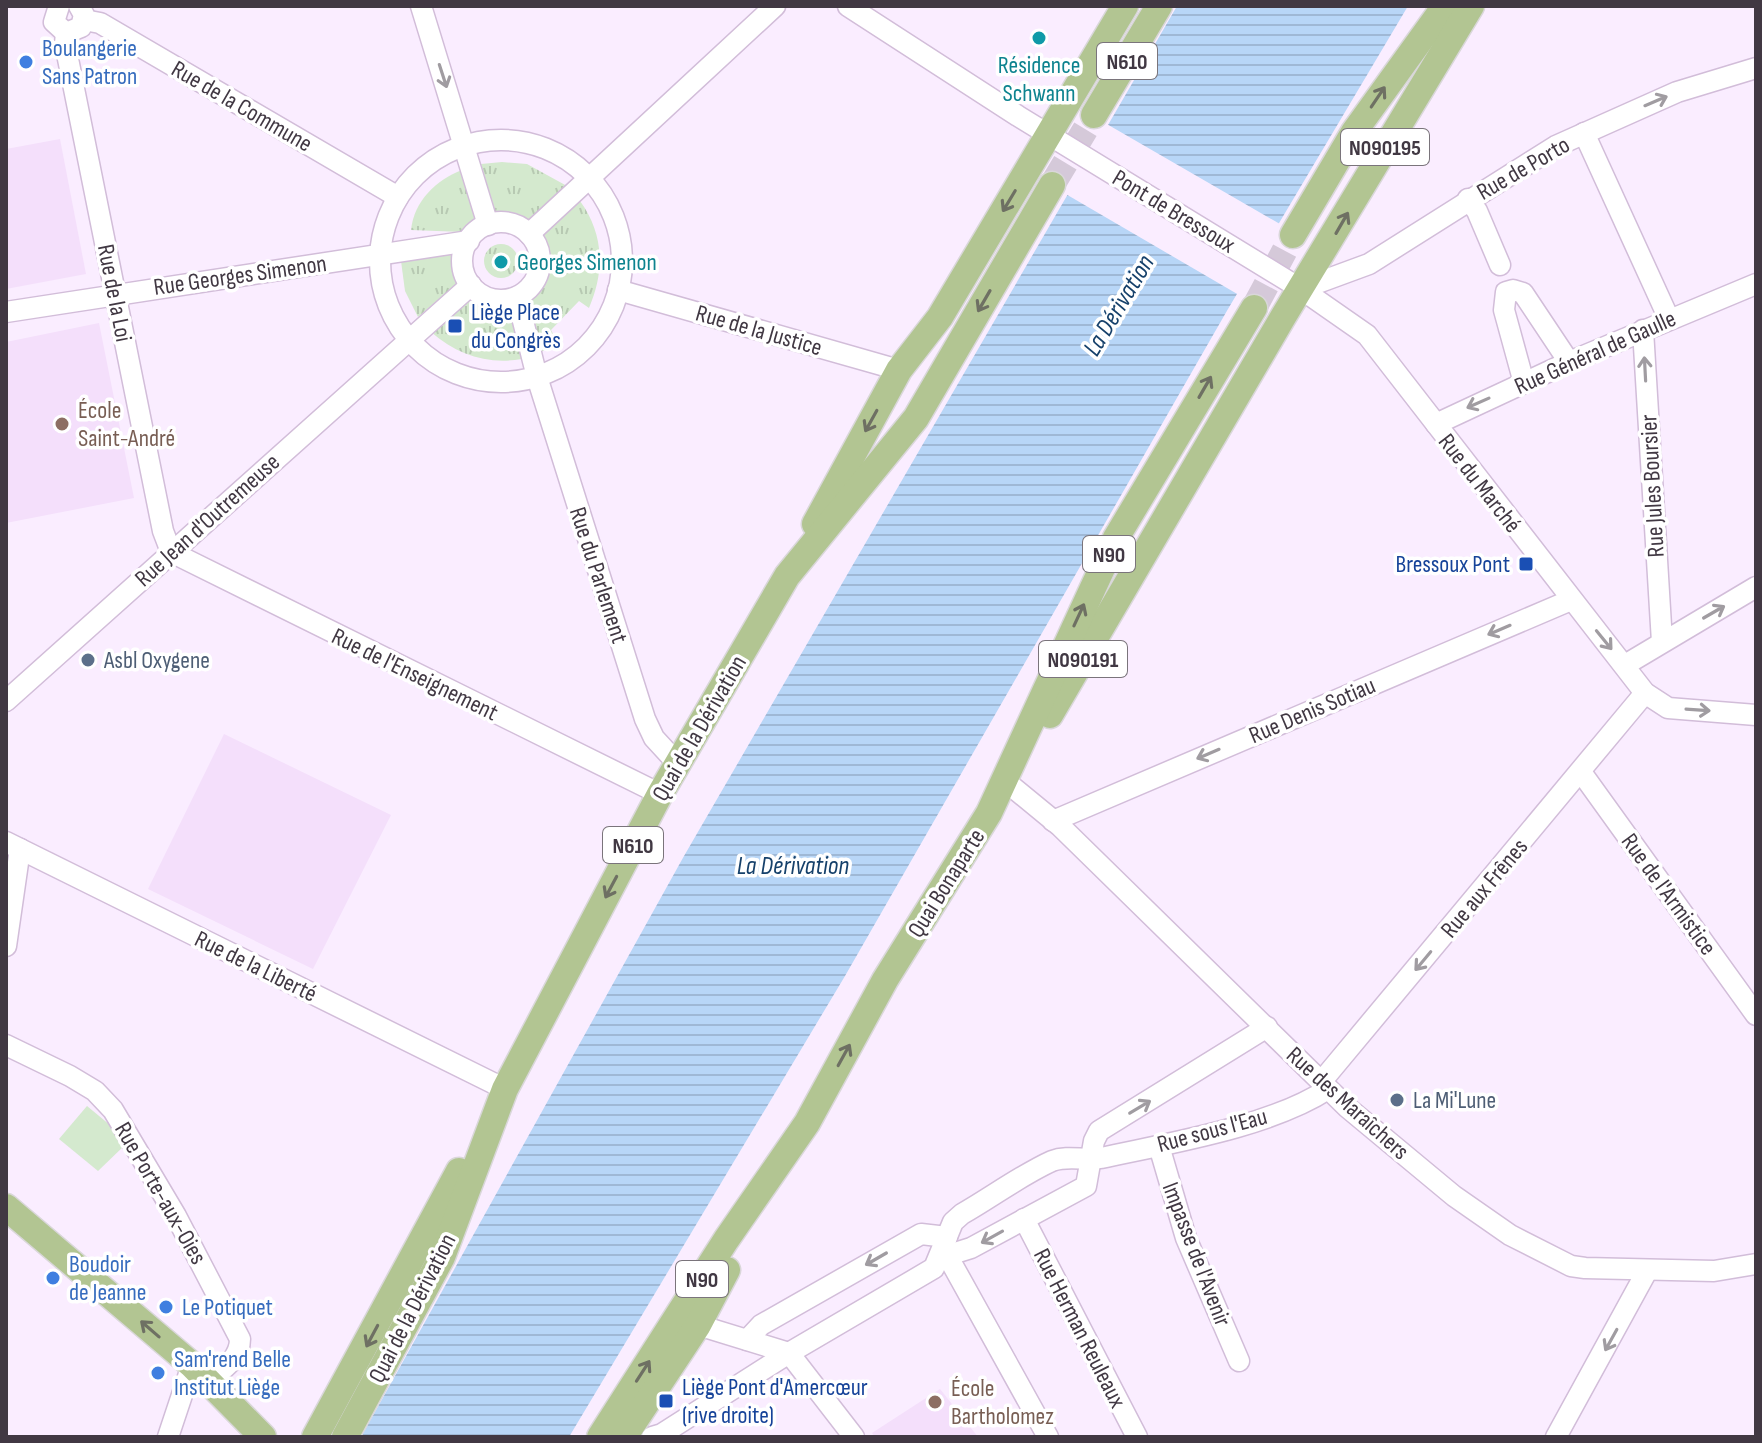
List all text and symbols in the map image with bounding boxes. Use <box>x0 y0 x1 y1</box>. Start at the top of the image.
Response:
marker: Résidence Schwann <box>1030 29 1048 47</box>
place label: Boulangerie Sans Patron <box>42 34 137 91</box>
road number: N610 <box>1097 43 1157 79</box>
place label: Résidence Schwann <box>998 51 1080 108</box>
marker: Boulangerie Sans Patron <box>17 53 35 71</box>
street label: Rue de la Commune <box>166 54 317 158</box>
one-way arrow <box>437 63 451 88</box>
one-way arrow <box>1370 87 1386 109</box>
one-way arrow <box>1643 93 1668 108</box>
road number: N090195 <box>1341 129 1429 165</box>
street label: Rue de Porto <box>1472 130 1575 207</box>
street label: Pont de Bressoux <box>1107 163 1240 259</box>
one-way arrow <box>1001 189 1017 212</box>
one-way arrow <box>1334 212 1350 235</box>
street label: Rue de la Loi <box>91 242 138 344</box>
place label: Georges Simenon <box>517 248 657 277</box>
street label: Rue Georges Simenon <box>152 249 328 302</box>
water label: La Dérivation <box>1077 249 1162 362</box>
marker: Georges Simenon <box>492 253 510 271</box>
one-way arrow <box>976 288 991 312</box>
place label: Liège Place du Congrès <box>471 298 561 355</box>
street label: Rue de la Justice <box>692 299 825 362</box>
street label: Rue Général de Gaulle <box>1510 304 1680 401</box>
marker: Liège Place du Congrès <box>446 317 464 335</box>
one-way arrow <box>1637 356 1652 382</box>
one-way arrow <box>1198 376 1214 399</box>
place label: École Saint-André <box>78 396 175 453</box>
one-way arrow <box>1467 396 1491 411</box>
one-way arrow <box>863 409 879 433</box>
street label: Rue Jules Boursier <box>1634 414 1671 558</box>
marker: École Saint-André <box>53 415 71 433</box>
street label: Rue du Marché <box>1432 428 1527 539</box>
street label: Rue Jean d'Outremeuse <box>129 448 286 593</box>
street label: Rue du Parlement <box>563 503 634 647</box>
road number: N90 <box>1083 536 1135 572</box>
place label: Bressoux Pont <box>1396 550 1510 579</box>
marker: Bressoux Pont <box>1517 555 1535 573</box>
one-way arrow <box>1073 603 1088 627</box>
one-way arrow <box>1702 604 1725 620</box>
street label: Rue de l'Enseignement <box>327 622 503 727</box>
one-way arrow <box>1487 624 1512 639</box>
one-way arrow <box>1595 630 1613 650</box>
road number: N090191 <box>1039 641 1127 677</box>
place label: Asbl Oxygene <box>103 646 210 675</box>
street label: Quai de la Dérivation <box>646 650 753 806</box>
marker: Asbl Oxygene <box>79 651 97 669</box>
street label: Rue Denis Sotiau <box>1245 671 1380 750</box>
one-way arrow <box>1684 703 1711 718</box>
one-way arrow <box>1196 747 1221 762</box>
street label: Quai Bonaparte <box>902 824 991 943</box>
road number: N610 <box>603 827 663 863</box>
street label: Rue de l'Armistice <box>1615 828 1722 961</box>
street label: Rue aux Frênes <box>1435 833 1534 944</box>
water label: La Dérivation <box>737 851 849 882</box>
one-way arrow <box>603 875 619 899</box>
street label: Rue de la Liberté <box>190 924 322 1009</box>
one-way arrow <box>1414 950 1432 970</box>
street label: Rue des Maraîchers <box>1280 1041 1415 1166</box>
one-way arrow <box>837 1043 853 1067</box>
place label: La Mi'Lune <box>1413 1086 1496 1115</box>
marker: La Mi'Lune <box>1388 1091 1406 1109</box>
one-way arrow <box>1129 1098 1152 1114</box>
street label: Rue sous l'Eau <box>1154 1102 1270 1159</box>
street label: Rue Porte-aux-Oies <box>108 1117 213 1269</box>
street label: Impasse de l'Avenir <box>1156 1178 1237 1330</box>
street label: Quai de la Dérivation <box>362 1229 462 1388</box>
one-way arrow <box>981 1229 1005 1245</box>
street label: Rue Herman Reuleaux <box>1027 1244 1132 1413</box>
place label: Boudoir de Jeanne <box>69 1250 146 1307</box>
one-way arrow <box>865 1251 888 1267</box>
road number: N90 <box>676 1261 728 1297</box>
marker: Boudoir de Jeanne <box>44 1269 62 1287</box>
place label: Le Potiquet <box>182 1293 273 1322</box>
marker: Le Potiquet <box>157 1298 175 1316</box>
one-way arrow <box>141 1320 161 1338</box>
one-way arrow <box>363 1323 379 1347</box>
one-way arrow <box>1603 1328 1619 1351</box>
place label: Sam'rend Belle Institut Liège <box>174 1345 291 1402</box>
one-way arrow <box>634 1361 651 1383</box>
marker: Sam'rend Belle Institut Liège <box>149 1364 167 1382</box>
place label: Liège Pont d'Amercœur (rive droite) <box>682 1373 868 1430</box>
place label: École Bartholomez <box>951 1374 1054 1431</box>
marker: Liège Pont d'Amercœur (rive droite) <box>657 1392 675 1410</box>
marker: École Bartholomez <box>926 1393 944 1411</box>

